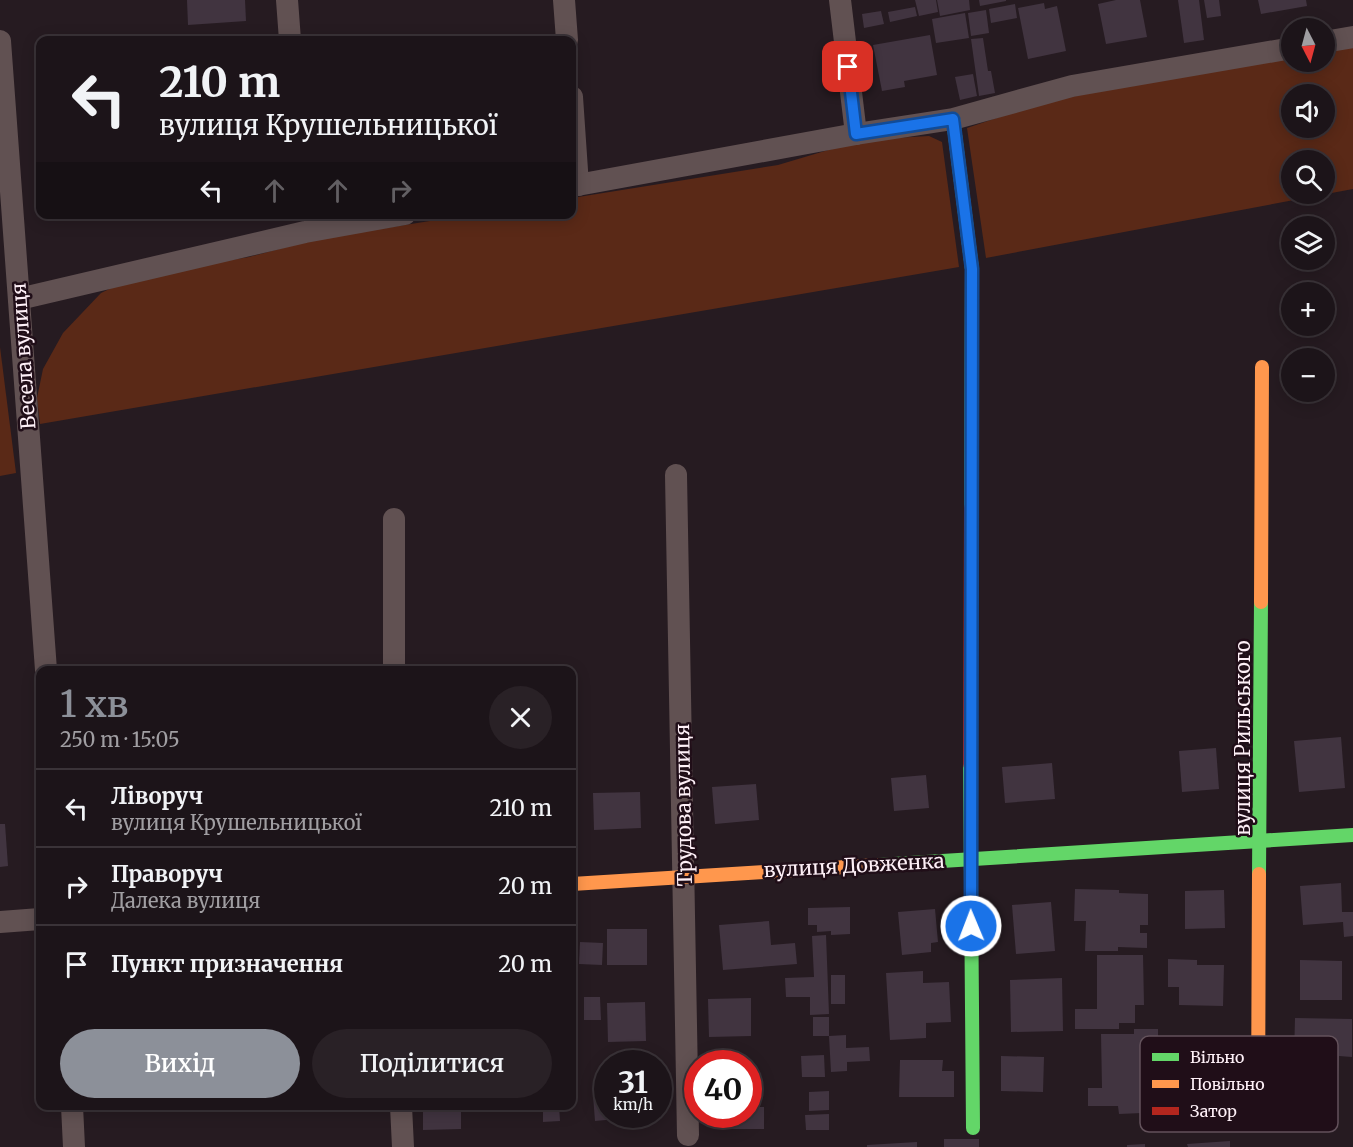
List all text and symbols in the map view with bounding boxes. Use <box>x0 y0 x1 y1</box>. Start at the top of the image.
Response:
north arrow <box>1281 18 1335 72</box>
map controls <box>1281 18 1335 402</box>
pin <box>822 41 873 92</box>
icon: arrive <box>831 50 864 83</box>
text: 210 m <box>159 56 280 108</box>
icon: left <box>60 60 138 138</box>
button: sound <box>1281 84 1335 138</box>
text: вулиця Крушельницької <box>159 108 498 142</box>
button: search <box>1281 150 1335 204</box>
icon: left <box>195 174 228 207</box>
icon: ahead <box>258 174 291 207</box>
icon: ahead <box>321 174 354 207</box>
icon: right <box>384 174 417 207</box>
button: layers <box>1281 216 1335 270</box>
street label: Весела вулиця <box>5 282 41 430</box>
button: + <box>1281 282 1335 336</box>
button: − <box>1281 348 1335 402</box>
street label: вулиця Рильського <box>1230 640 1255 836</box>
text: 1 хв <box>60 682 128 727</box>
button: close <box>489 686 552 749</box>
street label: Трудова вулиця <box>669 723 697 887</box>
text: 250 m · 15:05 <box>60 727 180 752</box>
text: Ліворуч <box>111 782 203 810</box>
icon: left <box>60 792 93 825</box>
text: 210 m <box>489 794 552 822</box>
text: вулиця Крушельницької <box>111 810 362 835</box>
street label: вулиця Довженка <box>763 848 945 882</box>
text: Праворуч <box>111 860 223 888</box>
icon: right <box>60 870 93 903</box>
text: 20 m <box>498 872 552 900</box>
text: Далека вулиця <box>111 888 261 913</box>
position arrow <box>939 894 1003 958</box>
icon: arrive <box>60 948 93 981</box>
text: Пункт призначення <box>111 950 343 978</box>
text: 20 m <box>498 950 552 978</box>
button: Вихід <box>60 1029 300 1098</box>
button: Поділитися <box>312 1029 552 1098</box>
legend <box>1140 1036 1338 1132</box>
text: Вільно <box>1190 1047 1244 1067</box>
speed limit sign: 40 <box>684 1050 762 1128</box>
text: 31 <box>618 1063 648 1101</box>
text: Повільно <box>1190 1074 1265 1094</box>
text: km/h <box>613 1095 653 1114</box>
text: Затор <box>1190 1101 1237 1121</box>

